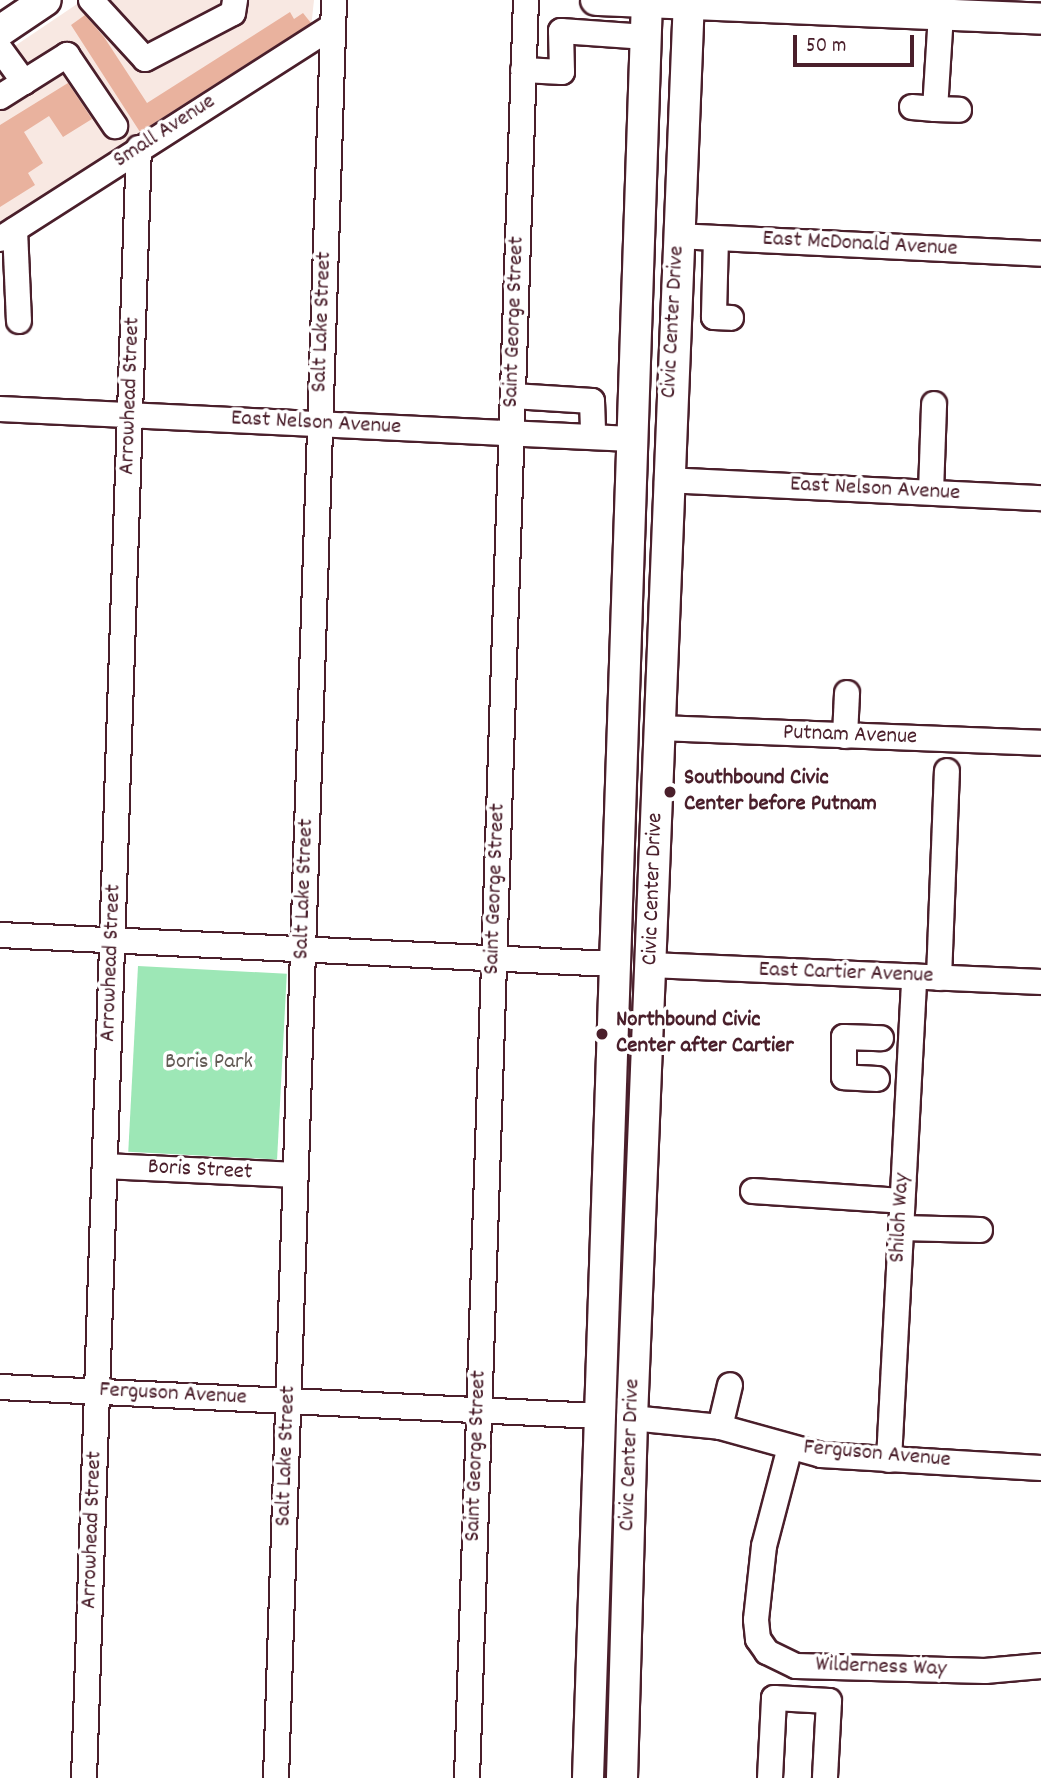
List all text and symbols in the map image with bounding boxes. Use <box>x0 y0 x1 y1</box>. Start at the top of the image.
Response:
scale bar <box>796 21 917 65</box>
text: 50 m <box>806 32 846 62</box>
street label: Small Avenue <box>109 89 221 175</box>
street label: East McDonald Avenue <box>762 226 958 264</box>
street label: Saint George Street <box>498 236 532 408</box>
street label: Civic Center Drive <box>656 245 692 399</box>
street label: Salt Lake Street <box>307 251 339 393</box>
street label: Arrowhead Street <box>114 317 148 475</box>
street label: East Nelson Avenue <box>230 406 402 442</box>
street label: East Nelson Avenue <box>789 472 961 508</box>
street label: Putnam Avenue <box>782 720 918 752</box>
place label: Southbound Civic Center before Putnam <box>684 765 877 819</box>
marker: Southbound Civic Center before Putnam <box>662 784 678 800</box>
street label: Saint George Street <box>479 803 513 975</box>
street label: Civic Center Drive <box>638 812 670 966</box>
street label: Salt Lake Street <box>289 818 321 960</box>
street label: Arrowhead Street <box>95 884 129 1042</box>
street label: East Cartier Avenue <box>758 957 934 991</box>
place label: Northbound Civic Center after Cartier <box>616 1007 794 1061</box>
marker: Northbound Civic Center after Cartier <box>594 1026 610 1042</box>
park label: Boris Park <box>165 1049 253 1077</box>
street label: Boris Street <box>147 1154 253 1188</box>
street label: Shiloh Way <box>885 1172 917 1264</box>
street label: Saint George Street <box>460 1370 494 1542</box>
street label: Ferguson Avenue <box>99 1377 247 1413</box>
street label: Civic Center Drive <box>615 1378 647 1532</box>
street label: Salt Lake Street <box>271 1385 303 1527</box>
street label: Ferguson Avenue <box>802 1435 952 1475</box>
street label: Arrowhead Street <box>76 1451 110 1609</box>
street label: Wilderness Way <box>815 1652 947 1684</box>

